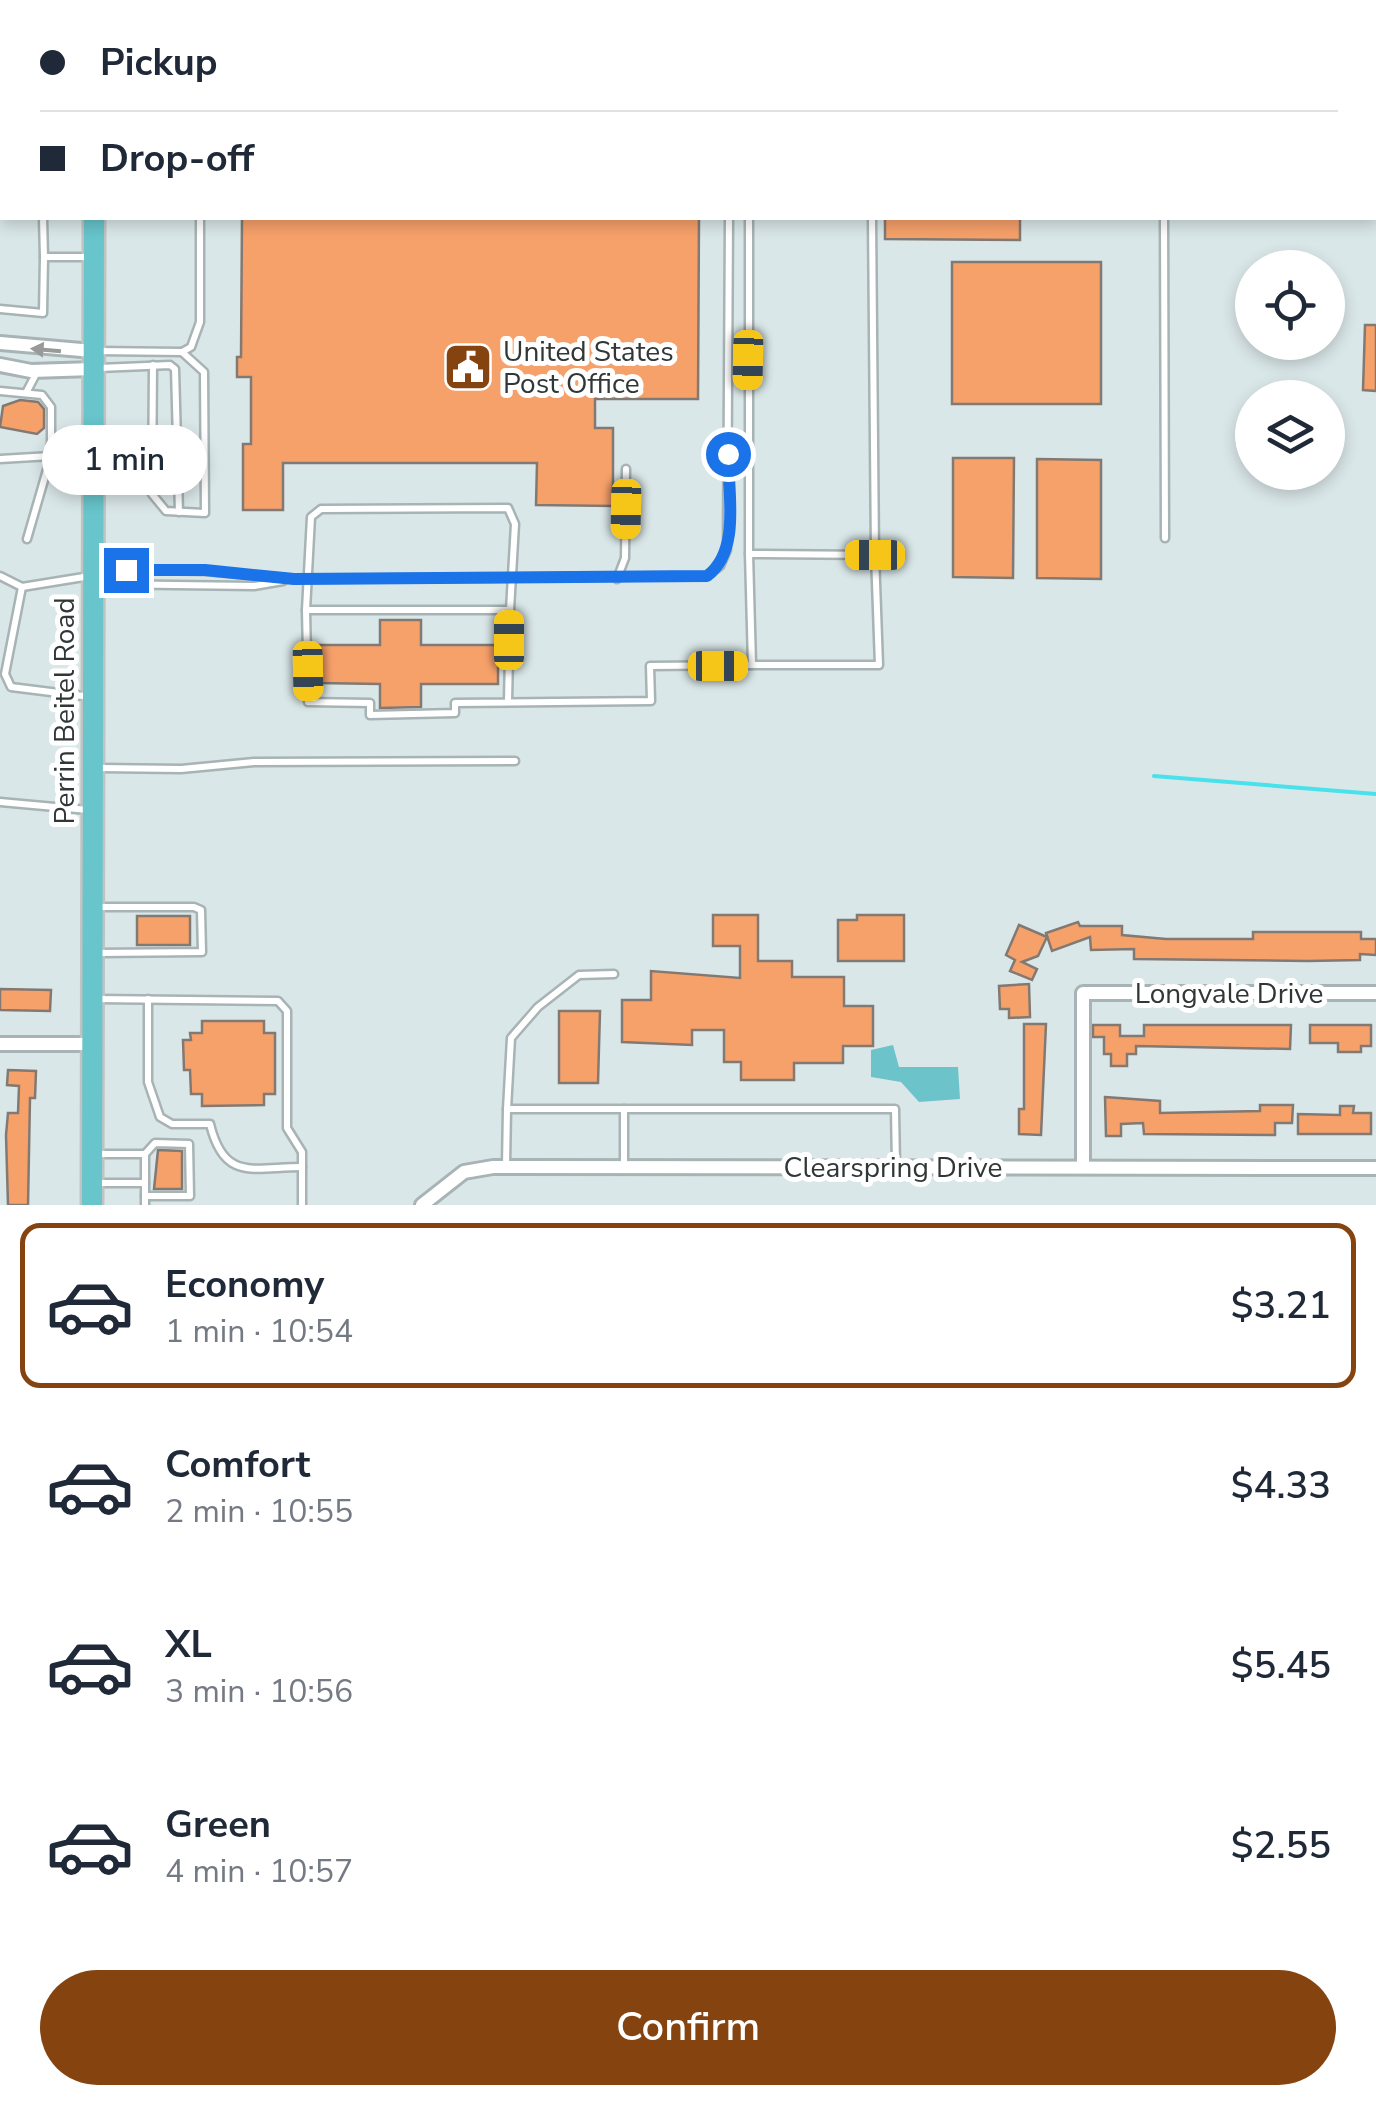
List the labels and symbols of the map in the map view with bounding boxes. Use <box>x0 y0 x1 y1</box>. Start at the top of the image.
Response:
car <box>732 330 764 390</box>
place label: United States Post Office <box>503 333 674 403</box>
one-way arrow <box>30 341 62 357</box>
public building icon: United States Post Office <box>442 341 494 393</box>
callout: 1 min <box>44 425 208 495</box>
route start <box>706 432 751 477</box>
car <box>610 479 642 539</box>
car <box>845 540 905 570</box>
route end <box>104 548 149 593</box>
street label: Perrin Beitel Road <box>46 597 84 825</box>
car <box>494 610 524 670</box>
car <box>292 641 324 701</box>
car <box>688 651 748 681</box>
street label: Longvale Drive <box>1135 975 1323 1013</box>
street label: Clearspring Drive <box>784 1149 1002 1187</box>

